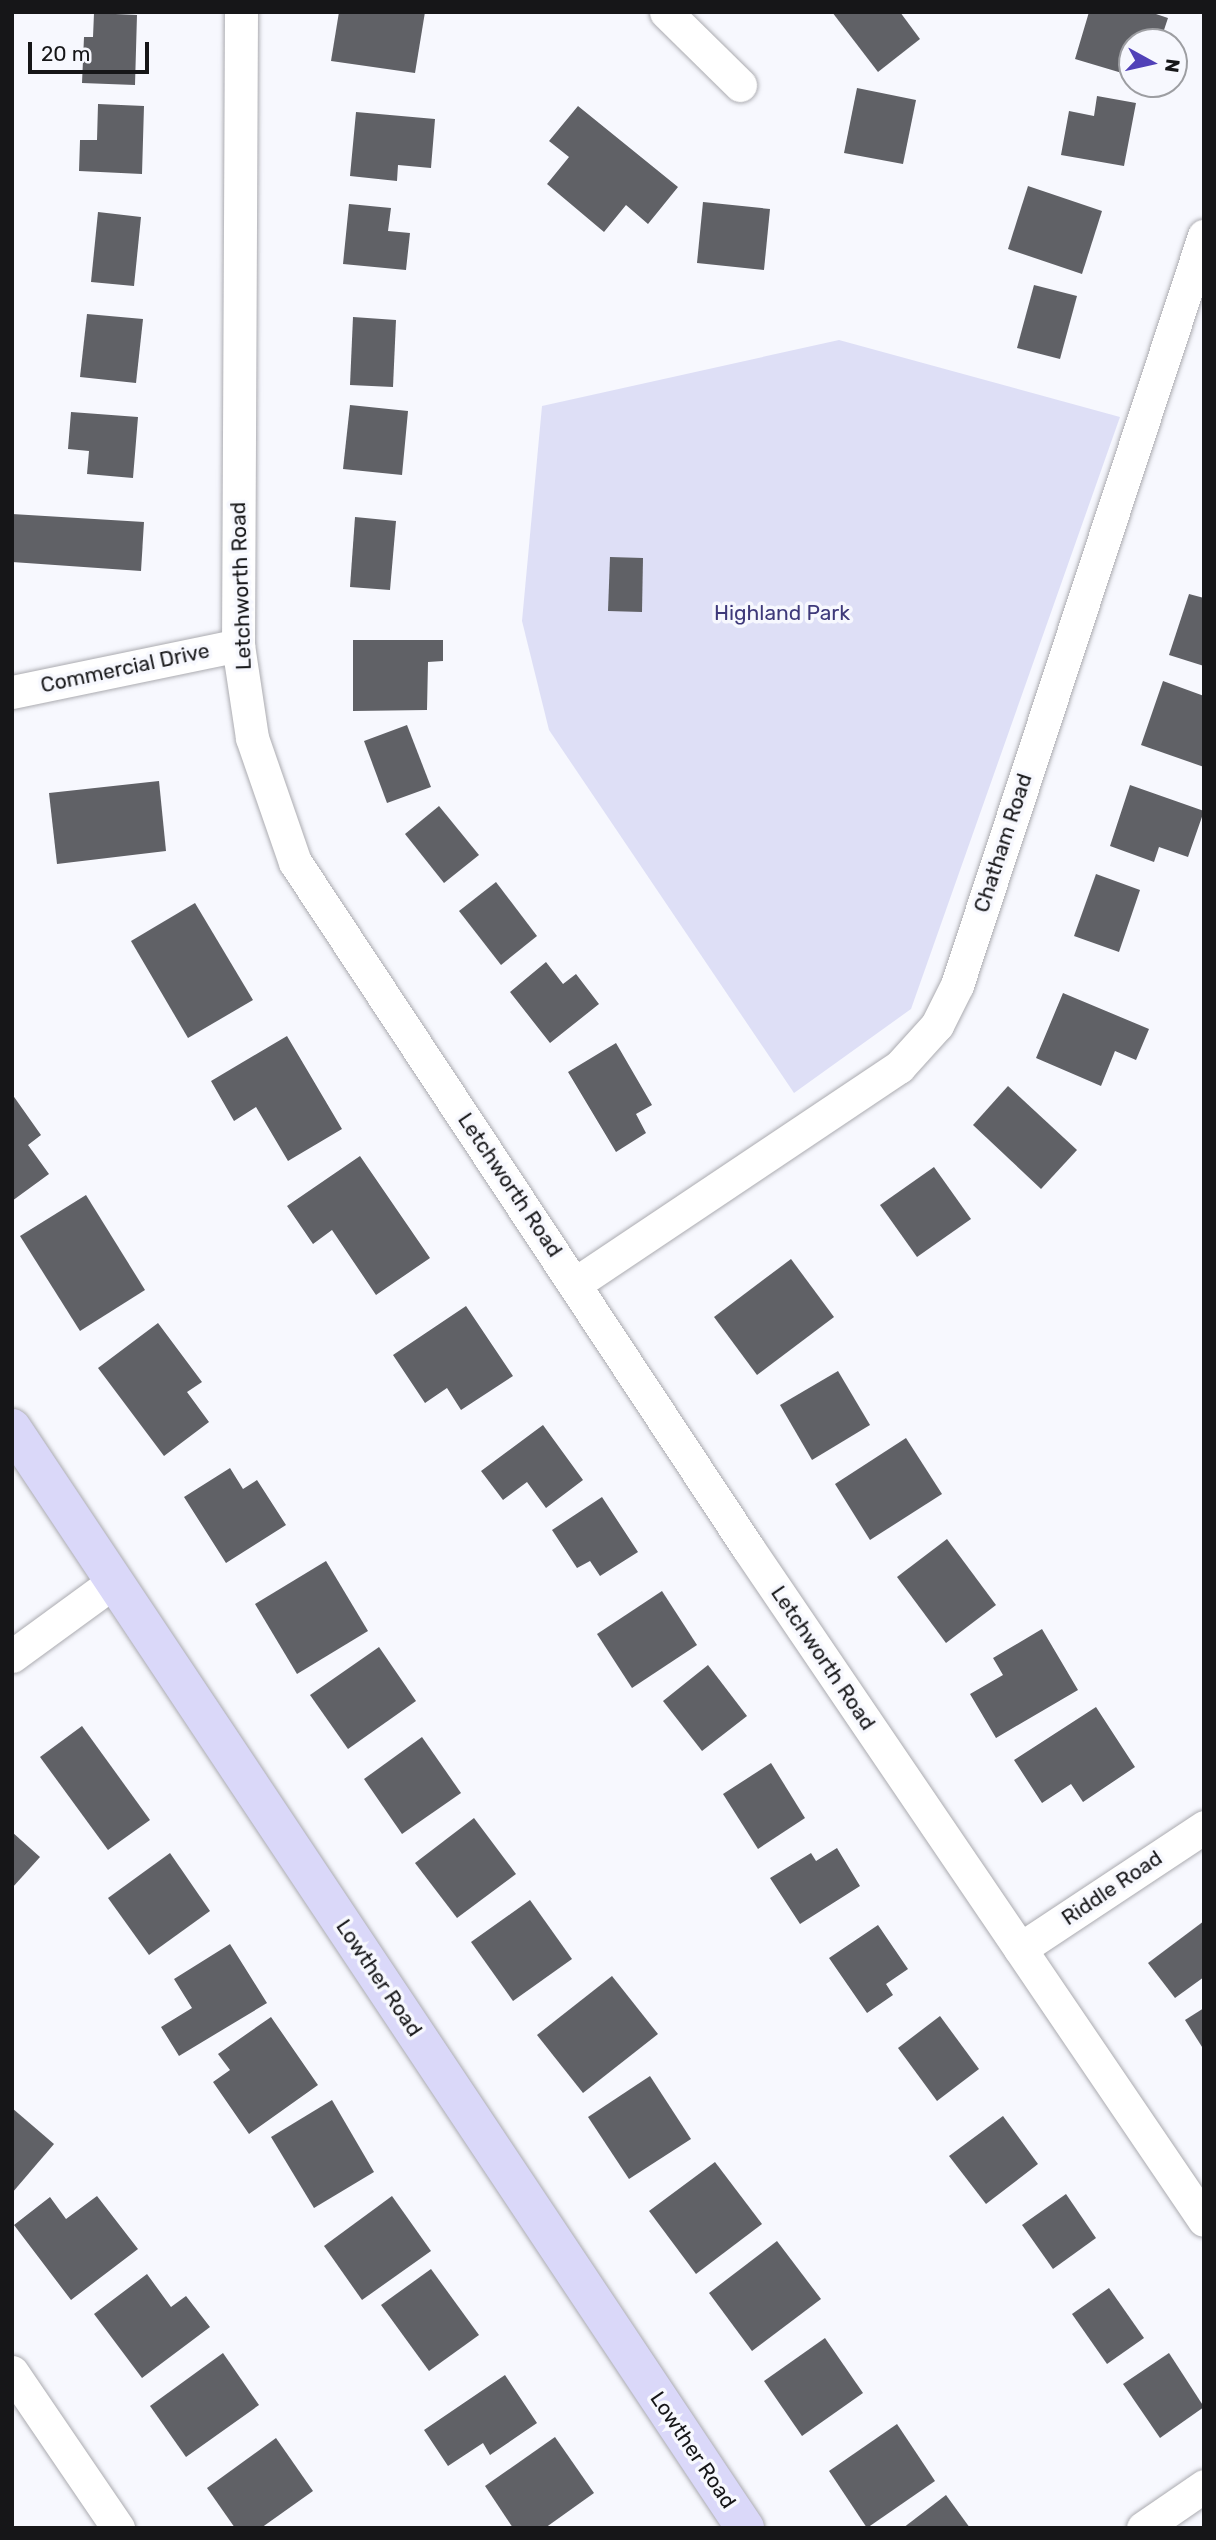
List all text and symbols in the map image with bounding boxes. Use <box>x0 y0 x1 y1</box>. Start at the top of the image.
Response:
scale bar <box>32 28 152 72</box>
north arrow <box>1118 28 1188 98</box>
text: 20 m <box>41 41 90 66</box>
text: N <box>1160 57 1185 74</box>
street label: Letchworth Road <box>225 501 257 671</box>
park label: Highland Park <box>714 600 850 626</box>
street label: Commercial Drive <box>38 638 212 698</box>
street label: Chatham Road <box>969 770 1037 916</box>
street label: Letchworth Road <box>453 1108 567 1262</box>
street label: Letchworth Road <box>766 1581 880 1735</box>
street label: Riddle Road <box>1057 1845 1167 1931</box>
street label: Lowther Road <box>331 1915 427 2041</box>
street label: Lowther Road <box>645 2387 741 2513</box>

